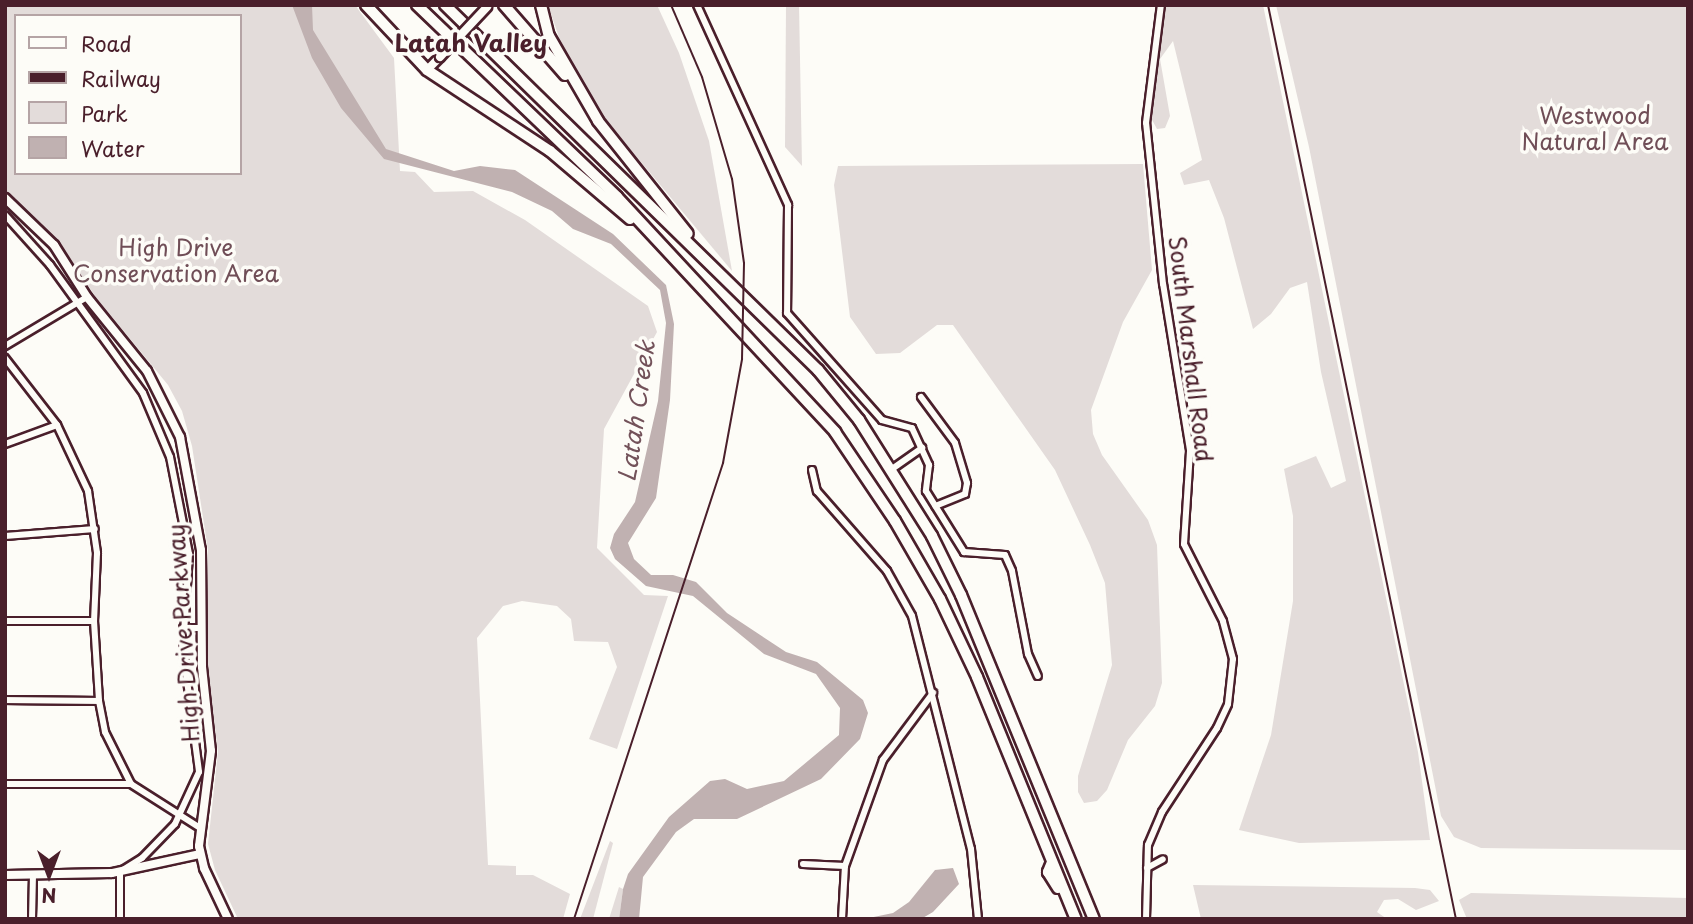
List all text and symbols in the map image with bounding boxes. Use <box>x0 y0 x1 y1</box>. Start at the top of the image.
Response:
legend <box>14 14 242 175</box>
text: Road <box>81 27 132 59</box>
district label: Latah Valley <box>395 29 547 57</box>
text: Railway <box>81 62 161 94</box>
text: Park <box>81 97 128 129</box>
park label: Westwood Natural Area <box>1521 101 1669 155</box>
text: Water <box>81 132 144 164</box>
street label: South Marshall Road <box>1163 232 1219 466</box>
park label: High Drive Conservation Area <box>73 233 279 287</box>
water label: Latah Creek <box>612 338 660 484</box>
street label: High Drive Parkway <box>161 521 205 745</box>
north arrow <box>14 840 84 910</box>
text: N <box>41 882 57 910</box>

